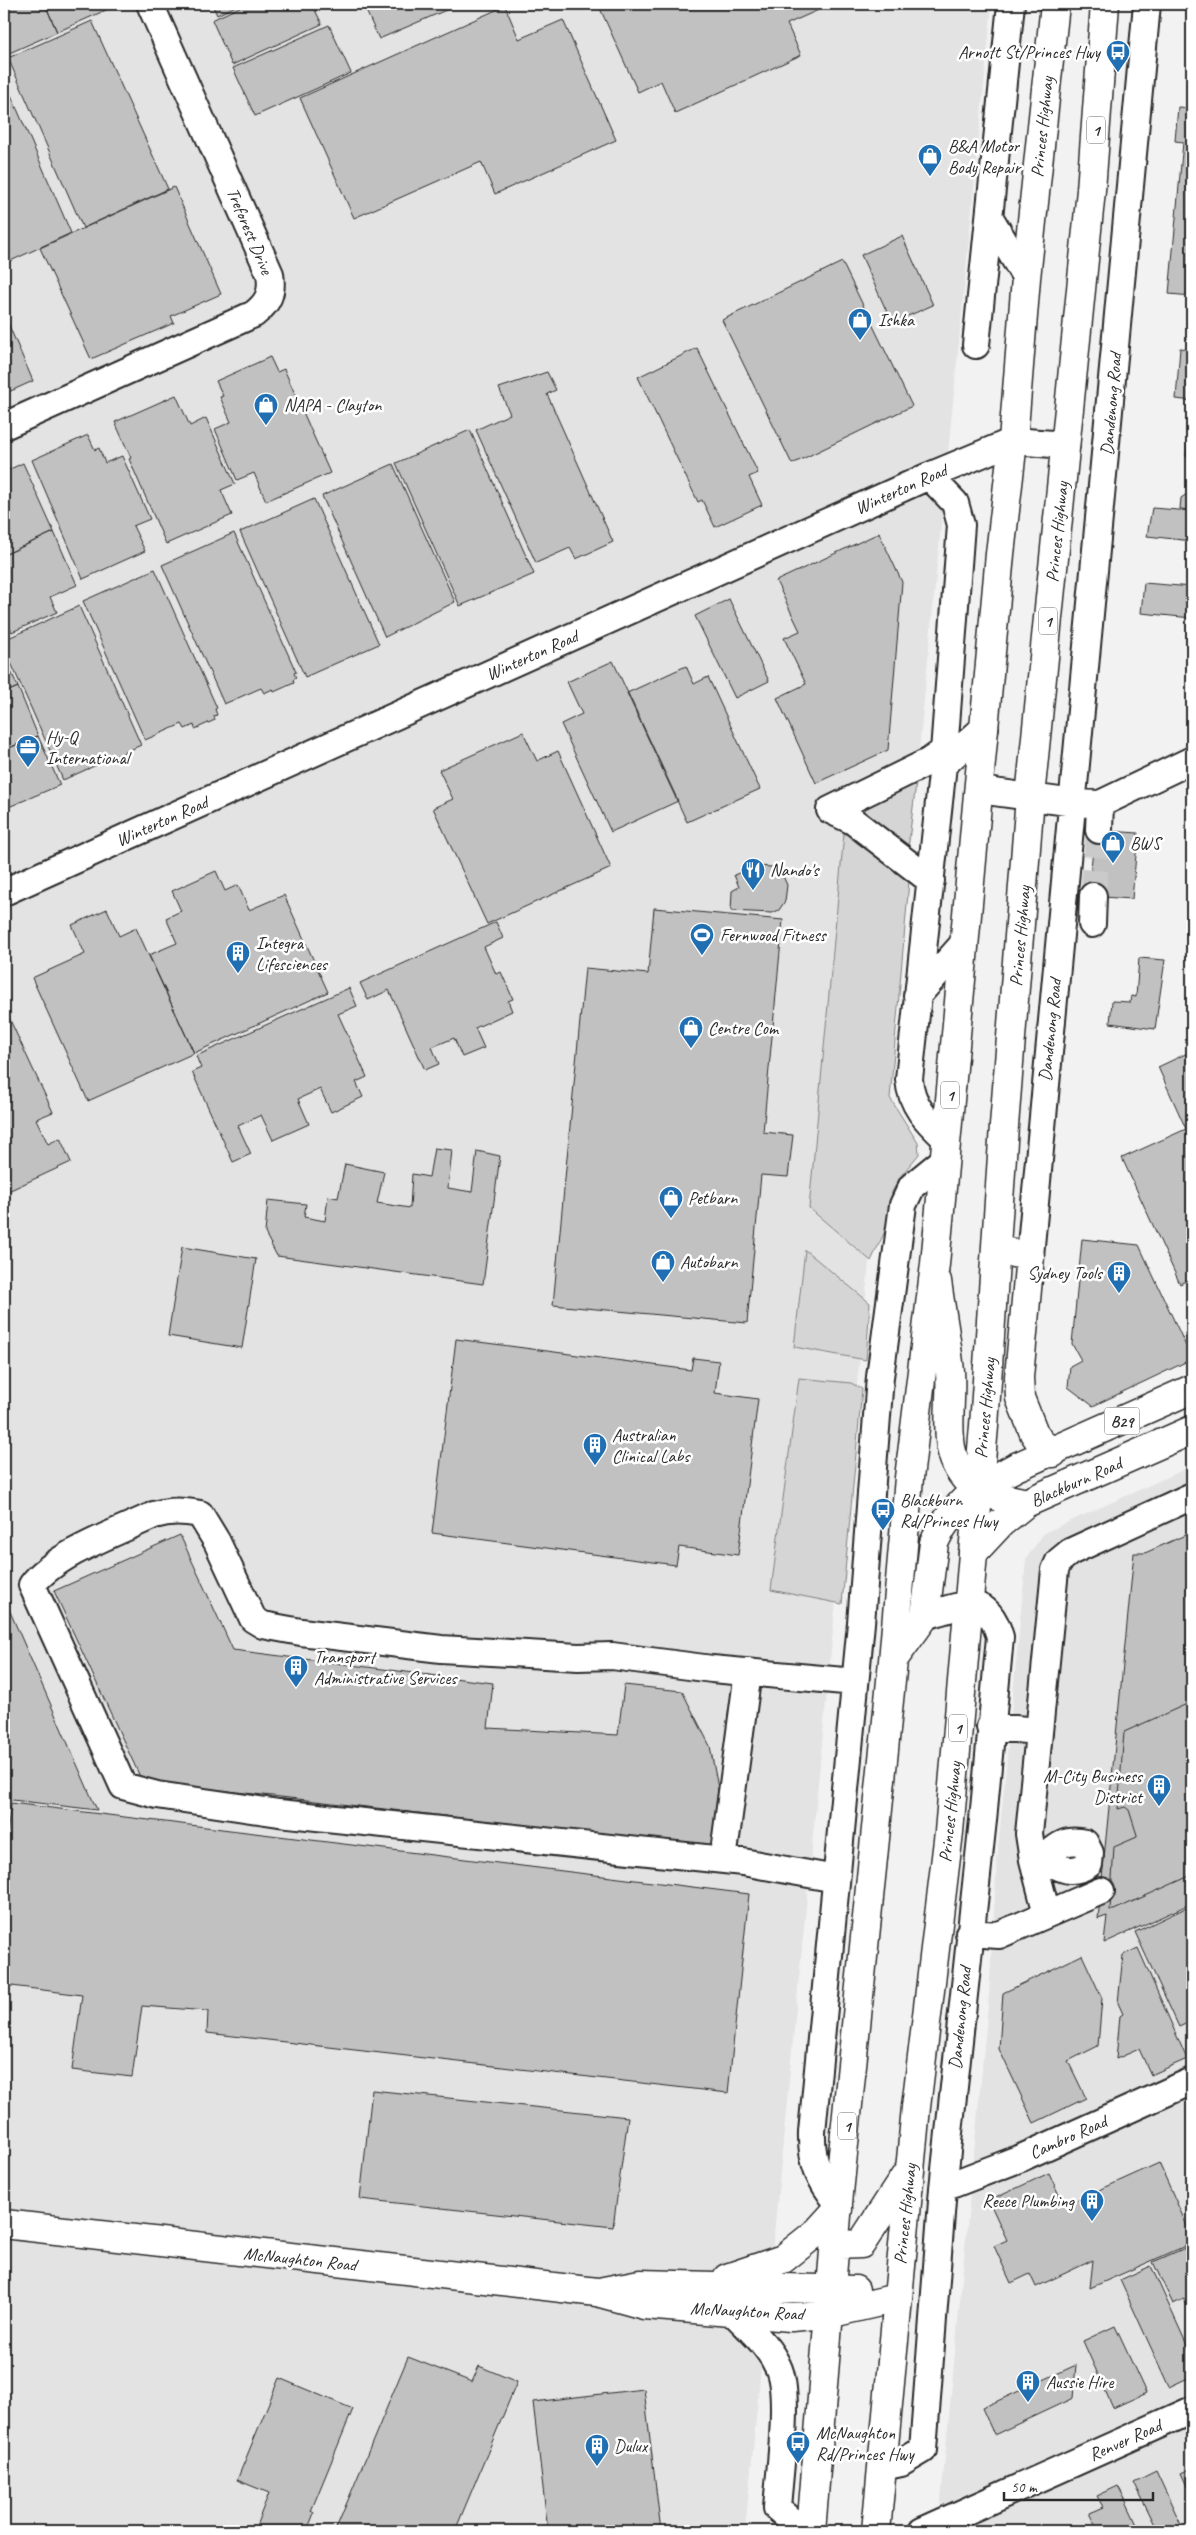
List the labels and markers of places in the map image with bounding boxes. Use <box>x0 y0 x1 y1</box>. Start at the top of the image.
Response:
bus stop icon: Arnott St/Princes Hwy <box>1105 39 1131 73</box>
place label: Arnott St/Princes Hwy <box>958 41 1102 63</box>
place label: B&A Motor Body Repair <box>948 135 1023 178</box>
shop icon: B&A Motor Body Repair <box>917 143 943 177</box>
shop icon: Ishka <box>847 307 873 341</box>
place label: Ishka <box>878 309 915 331</box>
shop icon: NAPA - Clayton <box>253 392 279 426</box>
place label: NAPA - Clayton <box>284 394 382 416</box>
place label: Hy-Q International <box>46 726 132 769</box>
office icon: Hy-Q International <box>15 734 41 768</box>
shop icon: BWS <box>1100 830 1126 864</box>
place label: BWS <box>1130 832 1164 854</box>
restaurant icon: Nando's <box>740 857 766 891</box>
place label: Nando's <box>770 859 820 881</box>
sports icon: Fernwood Fitness <box>689 922 715 956</box>
place label: Fernwood Fitness <box>720 924 828 946</box>
place label: Integra Lifesciences <box>256 932 329 975</box>
building icon: Integra Lifesciences <box>225 940 251 974</box>
shop icon: Centre Com <box>678 1015 704 1049</box>
place label: Centre Com <box>708 1017 780 1039</box>
shop icon: Petbarn <box>658 1185 684 1219</box>
place label: Petbarn <box>688 1187 738 1209</box>
shop icon: Autobarn <box>650 1249 676 1283</box>
place label: Autobarn <box>680 1251 739 1273</box>
building icon: Sydney Tools <box>1106 1260 1132 1294</box>
place label: Sydney Tools <box>1027 1262 1104 1284</box>
place label: Australian Clinical Labs <box>612 1424 691 1467</box>
building icon: Australian Clinical Labs <box>582 1432 608 1466</box>
place label: Blackburn Rd/Princes Hwy <box>900 1489 999 1532</box>
bus stop icon: Blackburn Rd/Princes Hwy <box>870 1497 896 1531</box>
place label: Transport Administrative Services <box>314 1646 458 1689</box>
building icon: Transport Administrative Services <box>283 1654 309 1688</box>
place label: M-City Business District <box>1043 1765 1144 1808</box>
building icon: M-City Business District <box>1146 1773 1172 1807</box>
building icon: Reece Plumbing <box>1079 2188 1105 2222</box>
place label: Reece Plumbing <box>982 2190 1076 2212</box>
building icon: Aussie Hire <box>1015 2369 1041 2403</box>
place label: Aussie Hire <box>1046 2371 1115 2393</box>
place label: McNaughton Rd/Princes Hwy <box>816 2422 915 2465</box>
bus stop icon: McNaughton Rd/Princes Hwy <box>785 2430 811 2464</box>
building icon: Dulux <box>584 2433 610 2467</box>
place label: Dulux <box>614 2435 649 2457</box>

